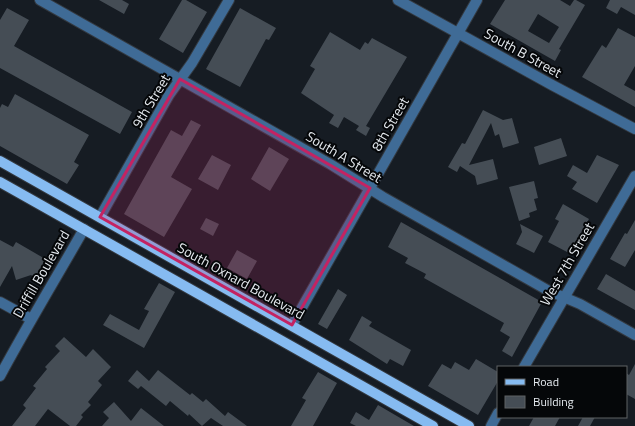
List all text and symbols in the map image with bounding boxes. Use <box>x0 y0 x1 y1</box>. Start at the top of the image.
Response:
street label: South B Street <box>481 23 566 83</box>
street label: 9th Street <box>126 70 175 132</box>
street label: 8th Street <box>366 93 414 155</box>
street label: South A Street <box>302 126 386 188</box>
street label: West 7th Street <box>534 218 599 309</box>
street label: Driffill Boulevard <box>7 226 74 322</box>
street label: South Oxnard Boulevard <box>174 237 309 324</box>
legend <box>497 366 627 418</box>
text: Road <box>533 372 559 391</box>
text: Building <box>533 392 574 411</box>

